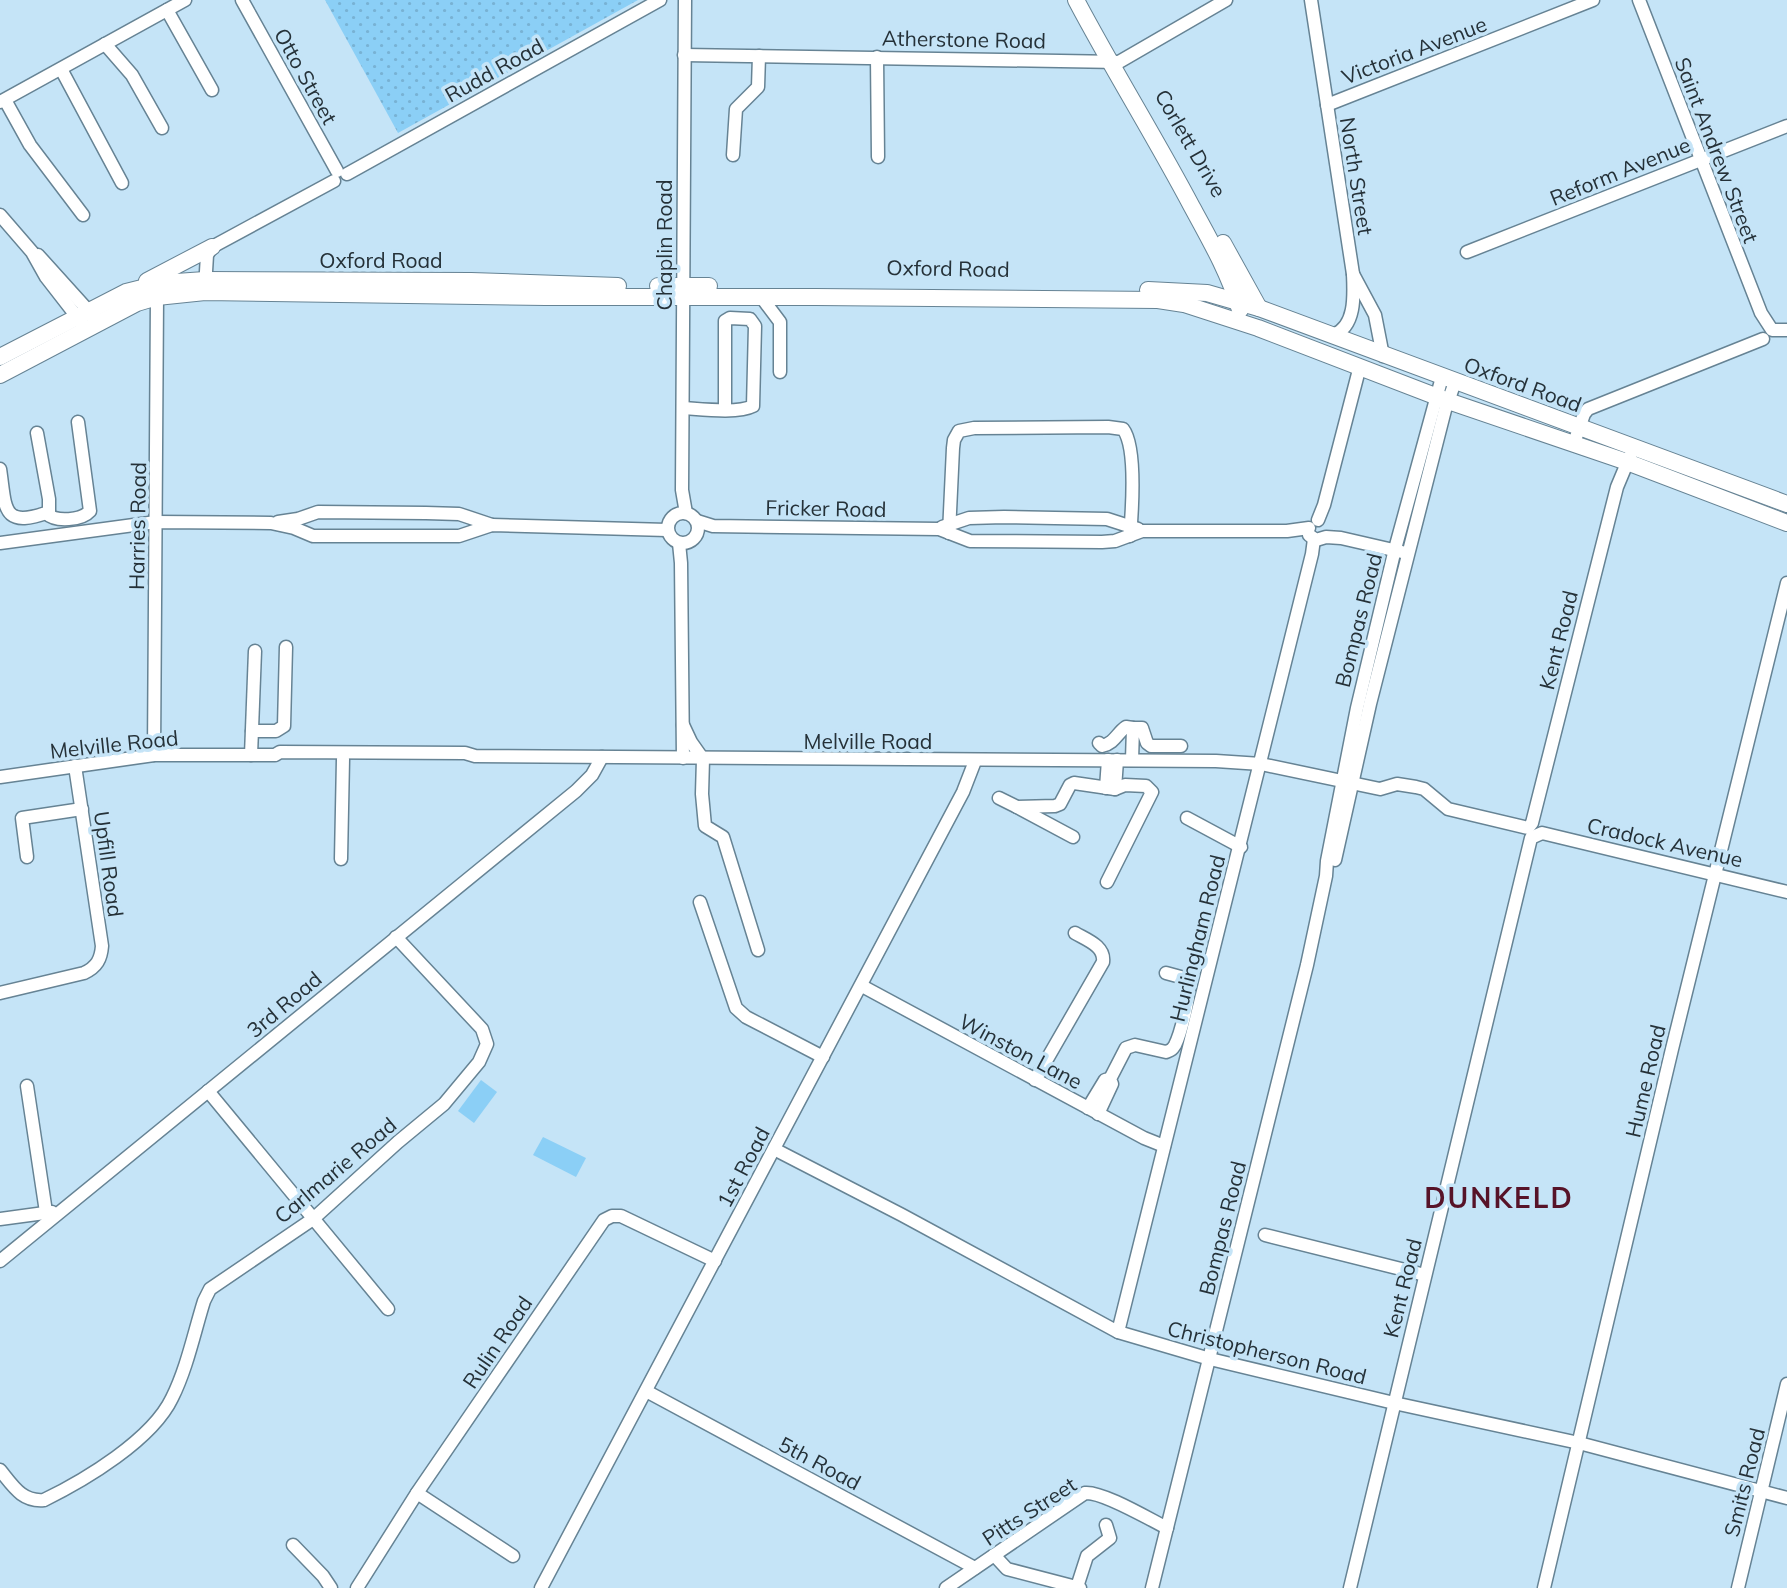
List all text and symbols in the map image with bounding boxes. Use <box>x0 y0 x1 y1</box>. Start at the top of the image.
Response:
street label: Victoria Avenue <box>1338 10 1490 90</box>
street label: Otto Street <box>269 23 343 129</box>
street label: Atherstone Road <box>882 25 1046 53</box>
street label: Rudd Road <box>440 32 548 108</box>
street label: Saint Andrew Street <box>1670 54 1764 246</box>
street label: Corlett Drive <box>1150 84 1232 202</box>
street label: North Street <box>1335 115 1379 237</box>
street label: Reform Avenue <box>1546 131 1694 211</box>
street label: Chaplin Road <box>651 179 677 311</box>
street label: Oxford Road <box>319 247 443 273</box>
street label: Oxford Road <box>886 254 1010 282</box>
street label: Oxford Road <box>1461 351 1585 417</box>
street label: Harries Road <box>123 462 151 590</box>
street label: Fricker Road <box>765 494 887 522</box>
street label: Bompas Road <box>1329 550 1387 690</box>
street label: Kent Road <box>1533 588 1583 692</box>
street label: Melville Road <box>49 724 179 764</box>
street label: Melville Road <box>804 728 932 754</box>
street label: Upfill Road <box>89 809 129 919</box>
street label: Cradock Avenue <box>1585 811 1745 873</box>
street label: Hurlingham Road <box>1164 852 1230 1024</box>
street label: 3rd Road <box>241 965 327 1043</box>
street label: Winston Lane <box>955 1008 1087 1094</box>
street label: Hume Road <box>1619 1022 1671 1140</box>
street label: Carlmarie Road <box>269 1111 401 1229</box>
street label: 1st Road <box>711 1122 775 1212</box>
street label: Bompas Road <box>1193 1158 1251 1298</box>
district label: DUNKELD <box>1424 1180 1574 1215</box>
street label: Kent Road <box>1377 1236 1427 1340</box>
street label: Rulin Road <box>457 1291 537 1393</box>
street label: Christopherson Road <box>1165 1315 1369 1389</box>
street label: Smits Road <box>1718 1425 1770 1539</box>
street label: 5th Road <box>775 1431 865 1495</box>
street label: Pitts Street <box>977 1471 1081 1551</box>

